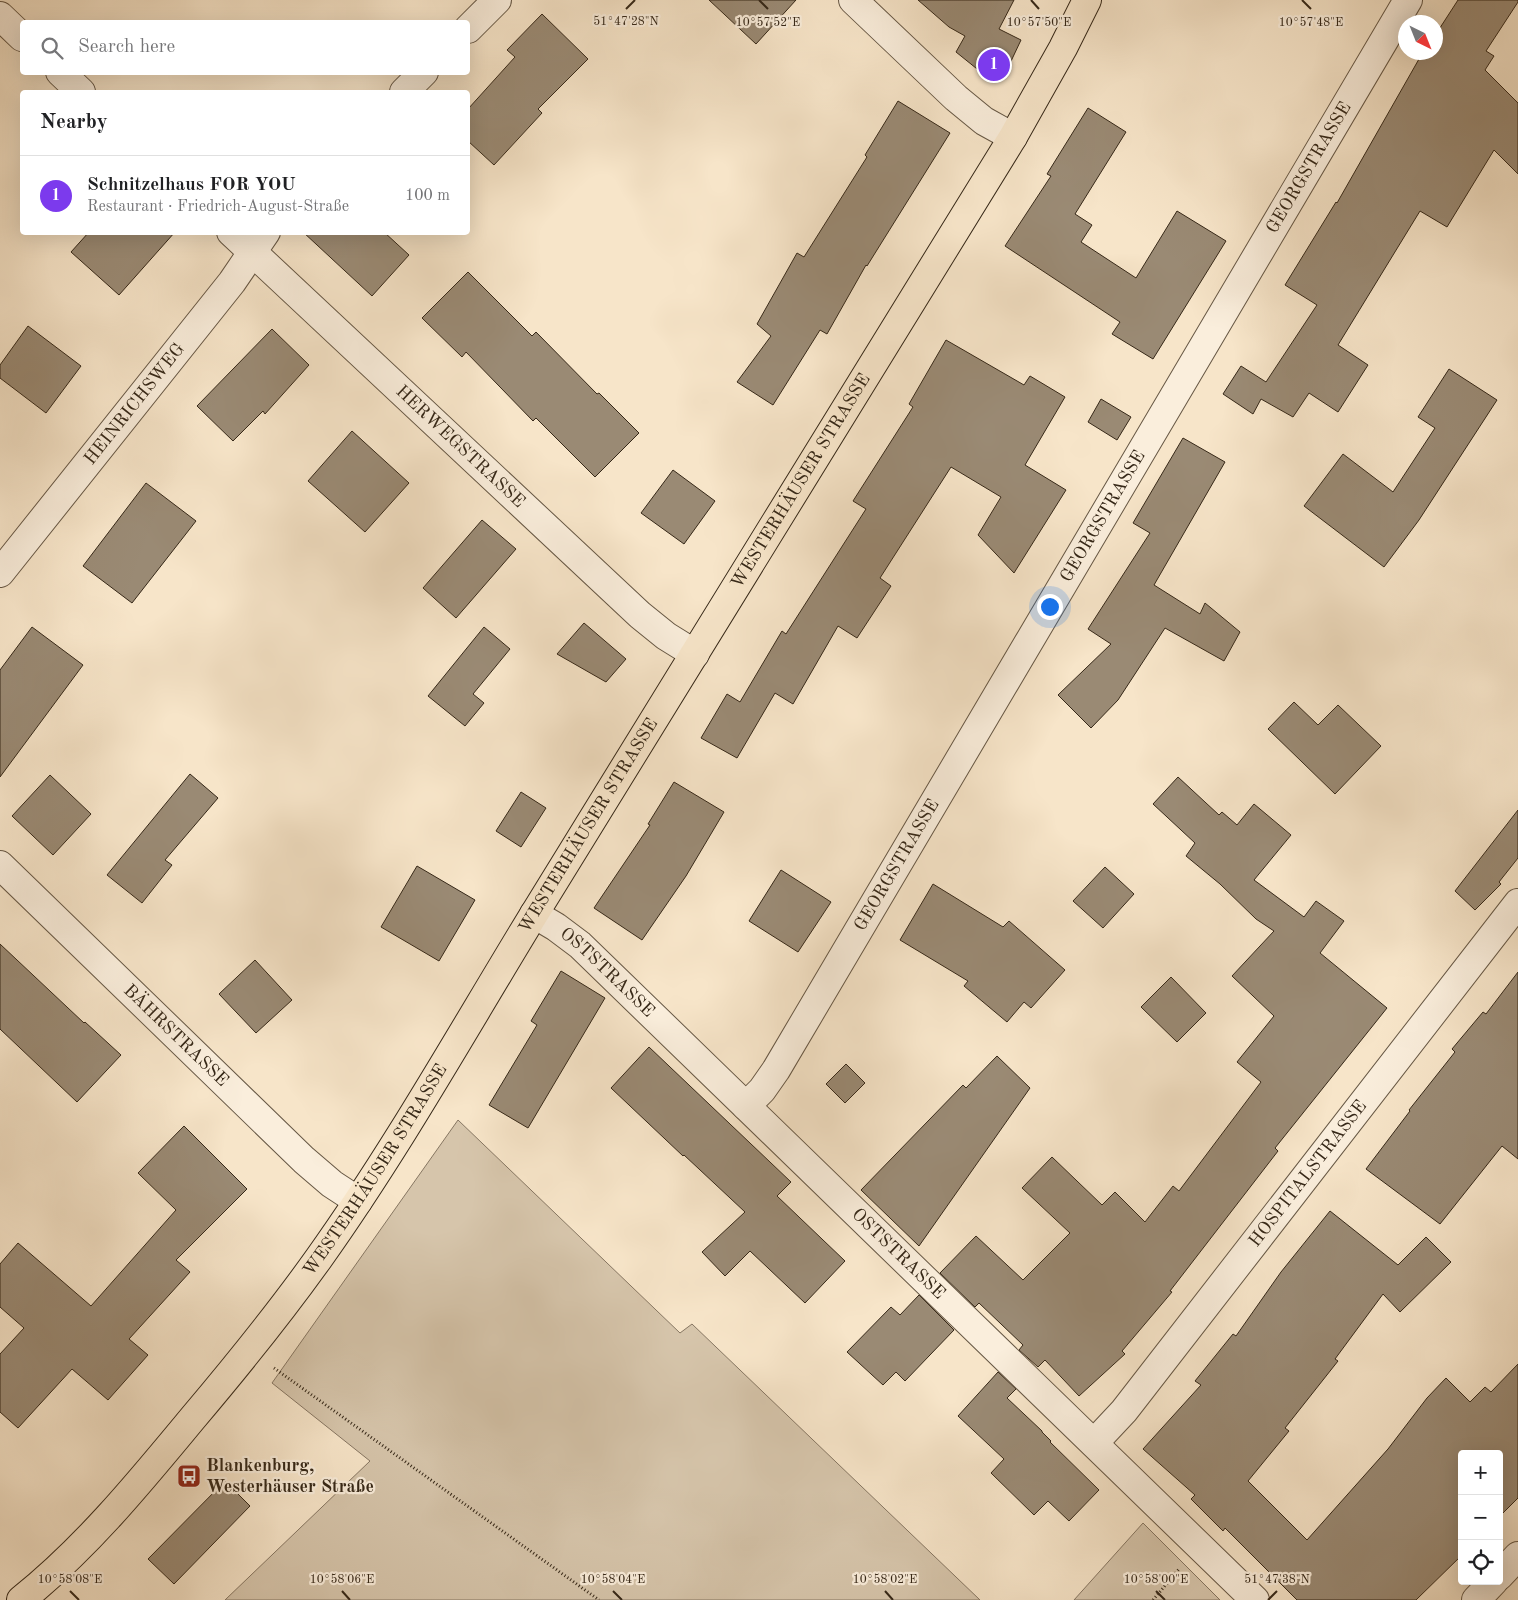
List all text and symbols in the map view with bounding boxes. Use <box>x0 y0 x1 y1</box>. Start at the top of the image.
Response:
text: 51°47'28"N <box>593 15 659 28</box>
north arrow <box>1398 15 1443 60</box>
text: 10°57'52"E <box>736 16 800 29</box>
text: 10°57'50"E <box>1007 16 1071 29</box>
text: 10°57'48"E <box>1279 16 1343 29</box>
search box <box>20 20 470 75</box>
icon: search <box>38 34 66 62</box>
text: Search here <box>78 38 175 57</box>
pin: 1 <box>978 46 1010 84</box>
street label: GEORGSTRASSE <box>1263 99 1355 237</box>
text: Nearby <box>40 112 108 133</box>
text: Schnitzelhaus FOR YOU <box>87 176 296 195</box>
text: 1 <box>51 188 61 204</box>
text: 100 m <box>405 188 450 204</box>
text: Restaurant · Friedrich-August-Straße <box>87 199 349 215</box>
street label: HEINRICHSWEG <box>81 340 188 468</box>
street label: WESTERHÄUSER STRASSE <box>728 371 874 592</box>
street label: HERWEGSTRASSE <box>392 382 528 511</box>
street label: GEORGSTRASSE <box>1057 448 1149 585</box>
your location <box>1037 594 1063 620</box>
street label: WESTERHÄUSER STRASSE <box>516 715 661 936</box>
street label: GEORGSTRASSE <box>851 796 943 934</box>
street label: OSTSTRASSE <box>557 924 658 1021</box>
street label: BÄHRSTRASSE <box>120 981 232 1090</box>
street label: WESTERHÄUSER STRASSE <box>300 1061 451 1279</box>
street label: HOSPITALSTRASSE <box>1246 1097 1370 1250</box>
street label: OSTSTRASSE <box>848 1205 948 1303</box>
map controls <box>1458 1450 1503 1585</box>
button: + <box>1458 1450 1503 1495</box>
place label: Blankenburg, Westerhäuser Straße <box>206 1457 374 1496</box>
bus stop icon: Blankenburg, Westerhäuser Straße <box>176 1463 202 1489</box>
button: − <box>1458 1495 1503 1540</box>
button: locate <box>1458 1540 1503 1585</box>
text: 10°58'08"E <box>38 1573 102 1586</box>
text: 10°58'06"E <box>310 1573 374 1586</box>
text: 10°58'04"E <box>581 1573 645 1586</box>
text: 10°58'02"E <box>853 1573 917 1586</box>
text: 10°58'00"E <box>1124 1573 1188 1586</box>
text: 51°47'38"N <box>1244 1573 1310 1586</box>

